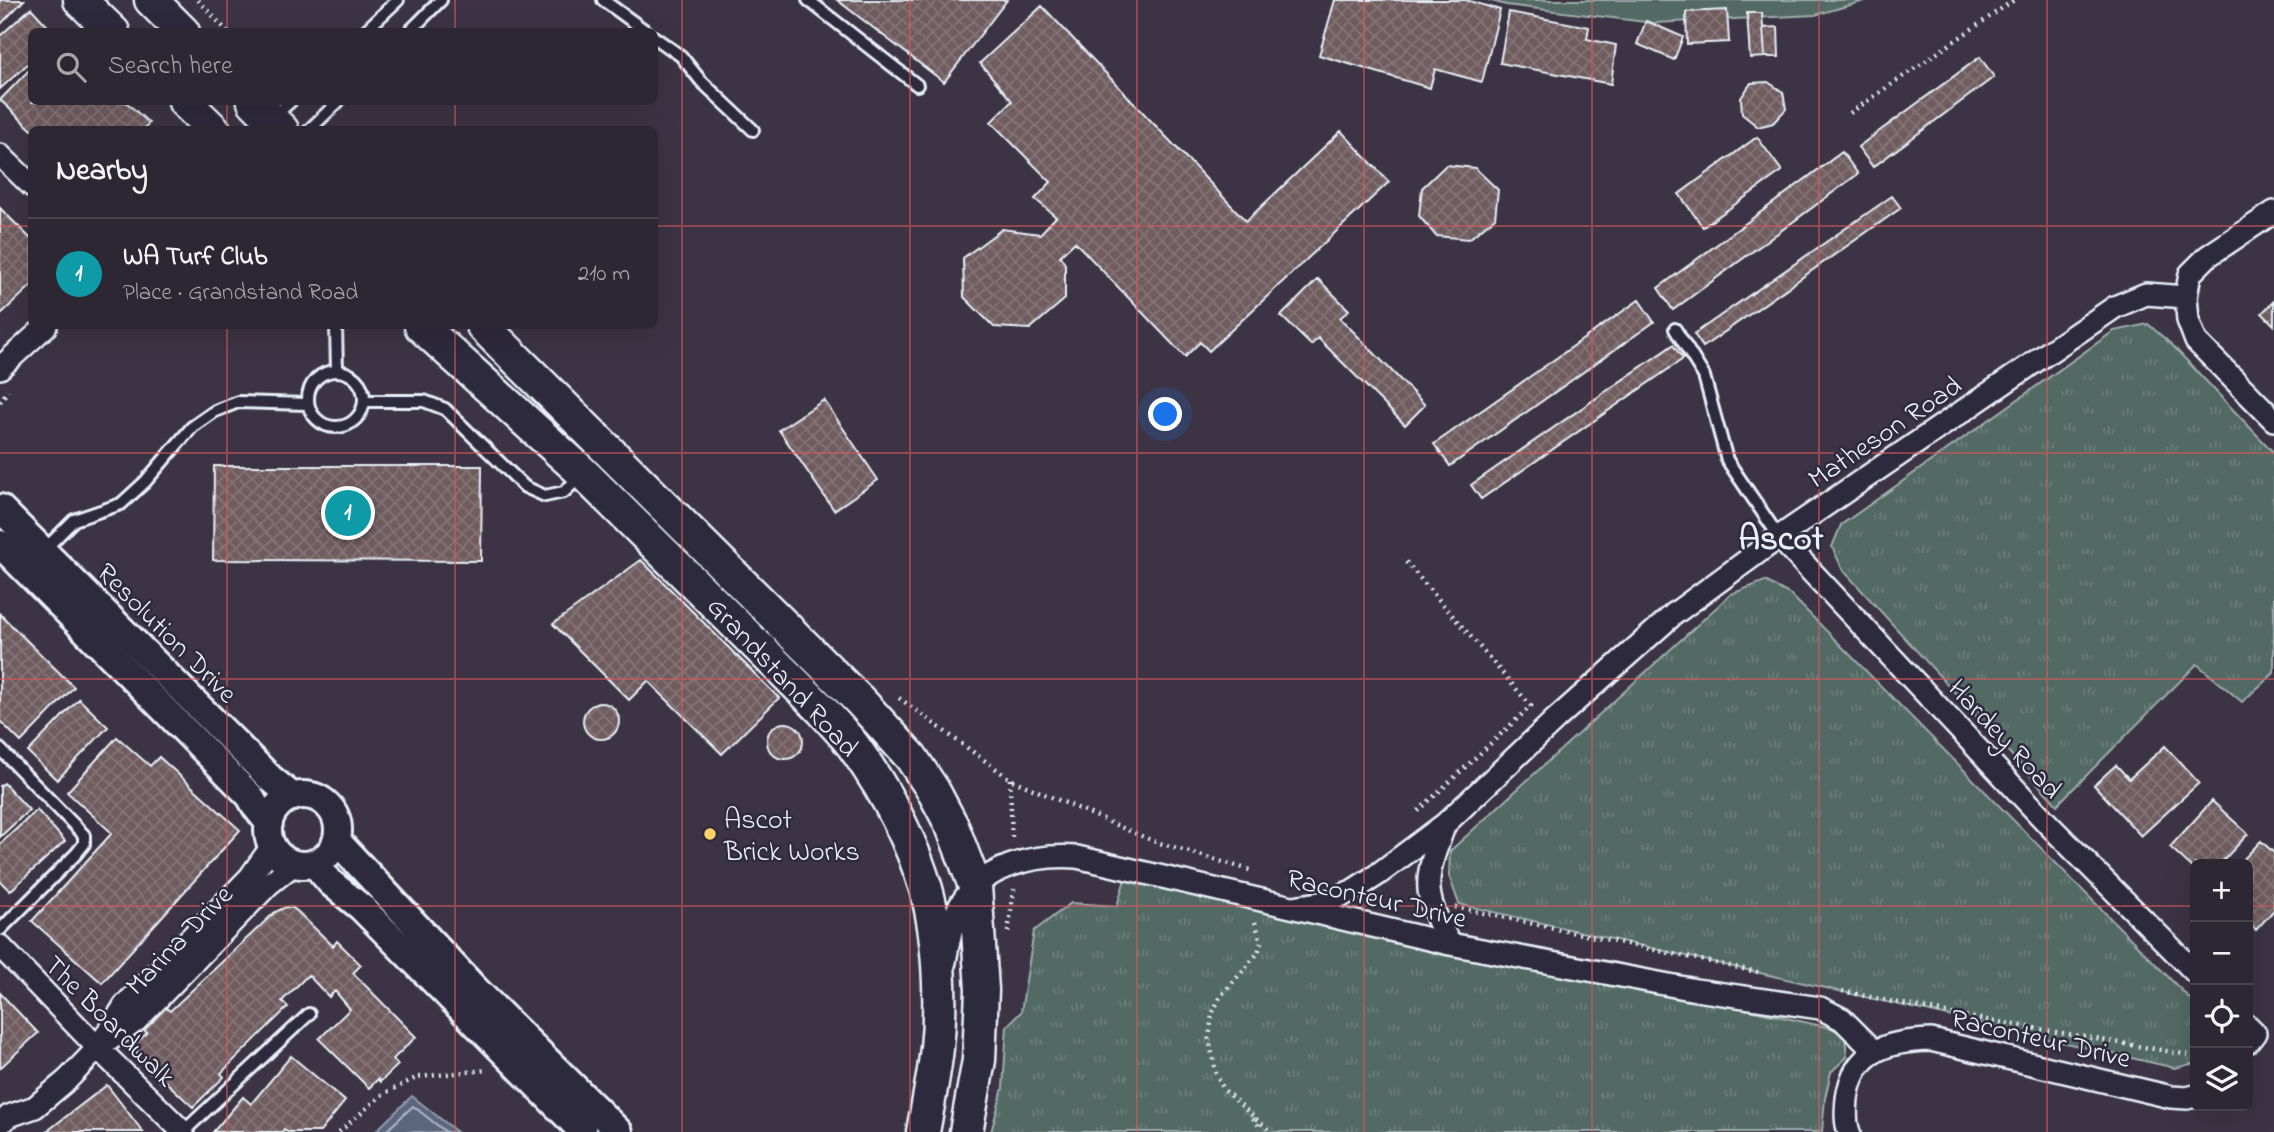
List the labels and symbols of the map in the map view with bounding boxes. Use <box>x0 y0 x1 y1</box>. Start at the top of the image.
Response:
street label: Matheson Road <box>1801 367 1971 501</box>
your location <box>1148 397 1182 431</box>
pin: 1 <box>325 487 371 539</box>
district label: Ascot <box>1739 515 1824 566</box>
street label: Resolution Drive <box>86 555 246 715</box>
street label: Grandstand Road <box>696 589 867 768</box>
street label: Hardey Road <box>1937 671 2070 810</box>
place label: Ascot Brick Works <box>723 801 860 874</box>
marker: Ascot Brick Works <box>702 826 718 842</box>
street label: Raconteur Drive <box>1282 860 1471 941</box>
street label: Marina Drive <box>117 876 244 1006</box>
street label: The Boardwalk <box>33 947 184 1098</box>
street label: Raconteur Drive <box>1946 1000 2135 1081</box>

